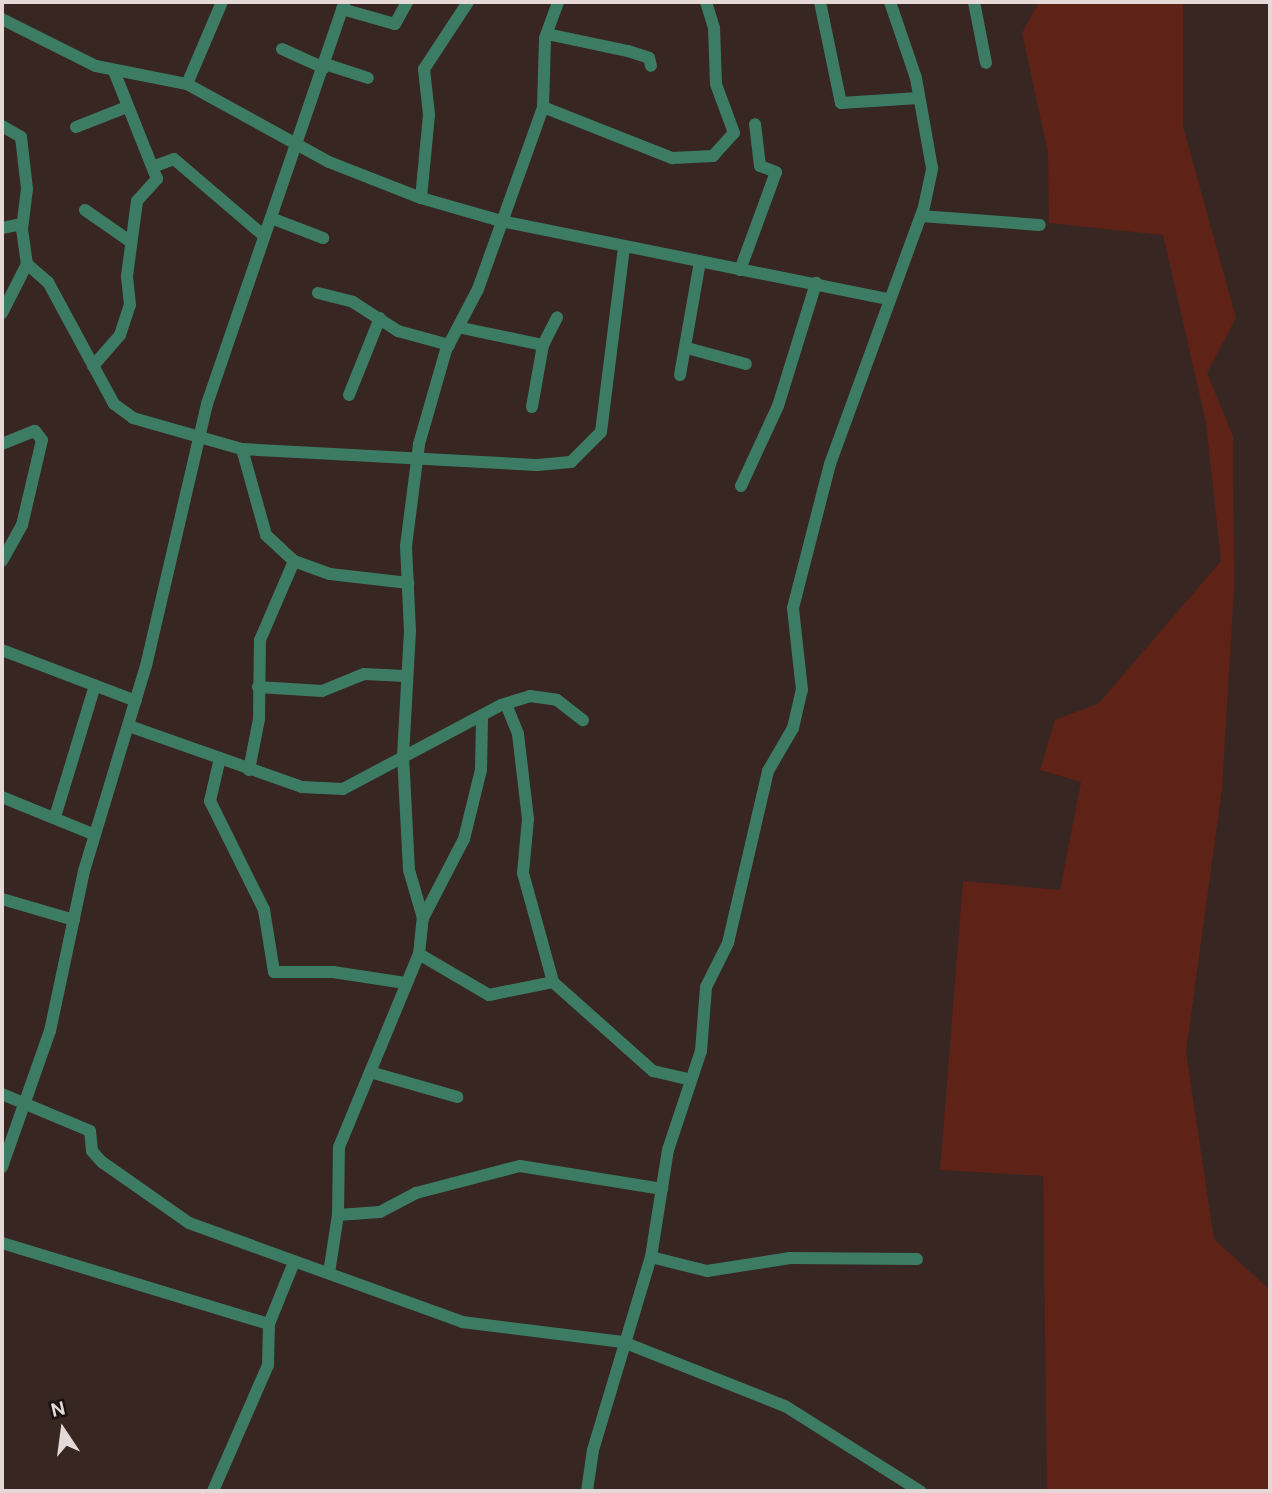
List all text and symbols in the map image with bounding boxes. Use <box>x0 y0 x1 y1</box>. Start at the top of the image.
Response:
north arrow <box>28 1395 98 1465</box>
text: N <box>49 1395 68 1423</box>

